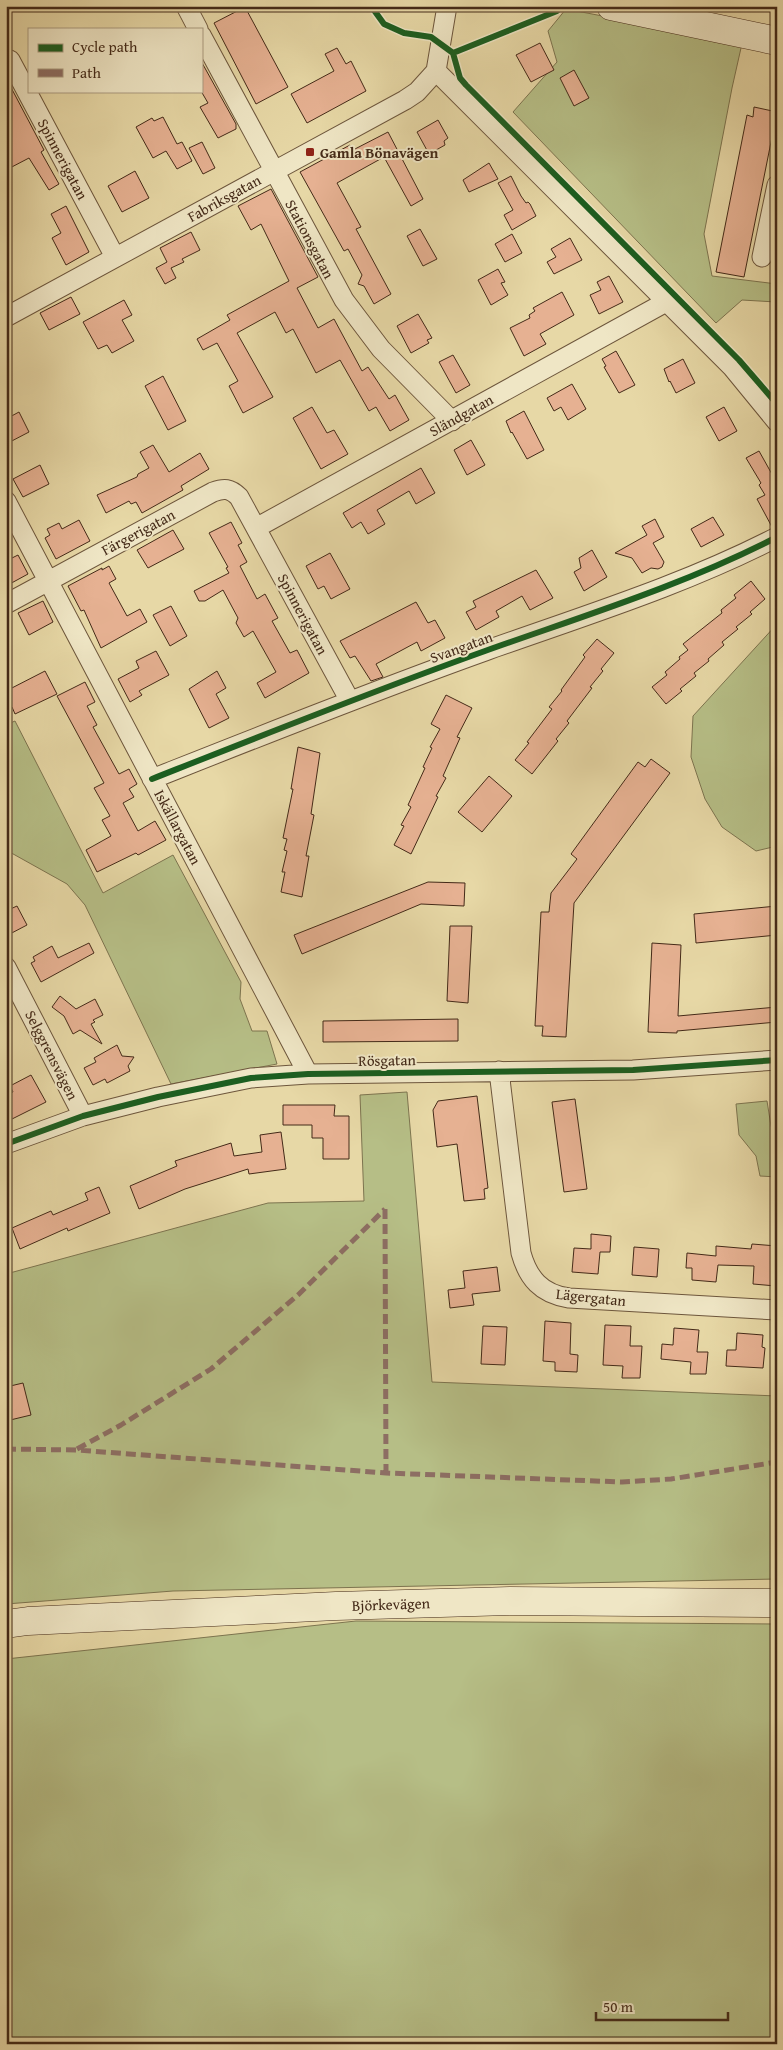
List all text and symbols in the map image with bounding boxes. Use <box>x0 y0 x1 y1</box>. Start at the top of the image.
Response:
legend <box>28 28 202 92</box>
text: Cycle path <box>72 36 138 57</box>
text: Path <box>72 62 101 83</box>
street label: Spinnerigatan <box>33 115 93 204</box>
place label: Gamla Bönavägen <box>320 142 439 163</box>
marker: Gamla Bönavägen <box>304 146 316 158</box>
street label: Fabriksgatan <box>184 169 265 227</box>
street label: Stationsgatan <box>280 196 340 283</box>
street label: Sländgatan <box>425 388 497 441</box>
street label: Färgerigatan <box>97 503 179 560</box>
street label: Spinnerigatan <box>273 570 333 659</box>
street label: Svangatan <box>427 626 496 668</box>
street label: Iskällargatan <box>149 786 207 869</box>
street label: Selggrensvägen <box>20 1006 84 1104</box>
street label: Rösgatan <box>358 1049 417 1071</box>
street label: Lägergatan <box>555 1283 628 1311</box>
street label: Björkevägen <box>352 1592 431 1616</box>
scale bar <box>596 1990 728 2022</box>
text: 50 m <box>603 1996 634 2017</box>

